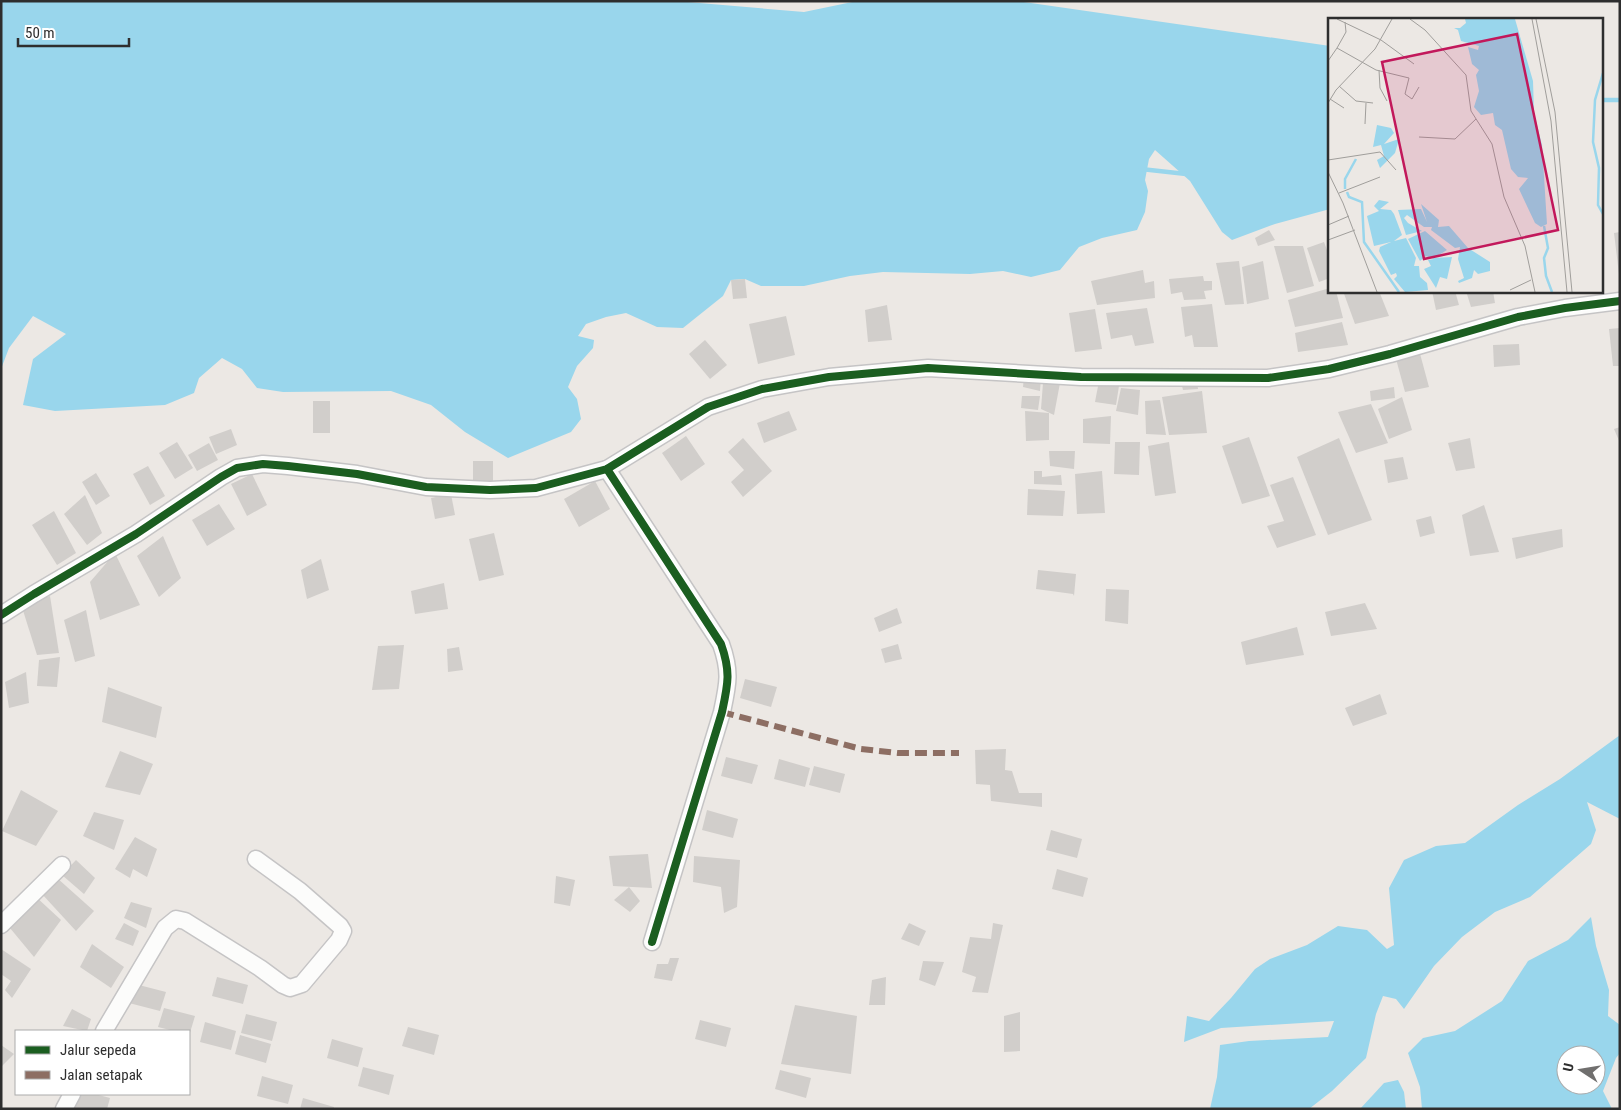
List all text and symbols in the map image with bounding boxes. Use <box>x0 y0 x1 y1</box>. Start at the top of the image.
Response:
scale bar <box>18 15 129 47</box>
inset map <box>1328 18 1604 292</box>
text: 50 m <box>25 24 55 42</box>
legend <box>15 1030 190 1095</box>
text: Jalur sepeda <box>60 1041 136 1059</box>
north arrow <box>1556 1045 1606 1095</box>
text: U <box>1560 1062 1577 1073</box>
text: Jalan setapak <box>60 1066 143 1084</box>

